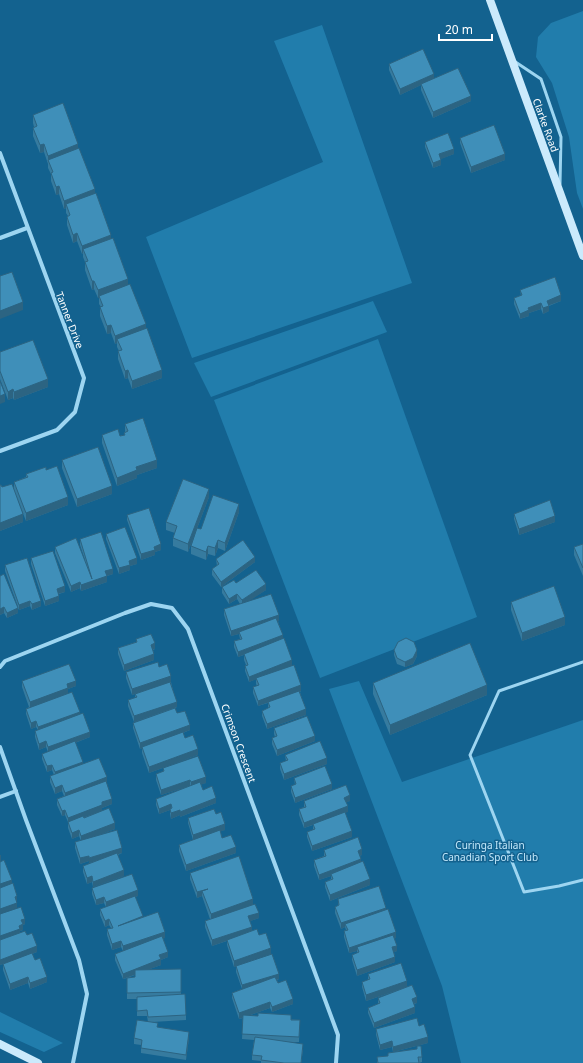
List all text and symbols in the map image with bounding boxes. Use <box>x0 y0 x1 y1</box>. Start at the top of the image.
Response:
scale bar <box>439 16 492 42</box>
text: 20 m <box>445 21 473 38</box>
street label: Clarke Road <box>530 96 562 154</box>
street label: Tanner Drive <box>53 290 87 351</box>
street label: Crimson Crescent <box>218 702 260 785</box>
park label: Curinga Italian Canadian Sport Club <box>442 838 538 864</box>

